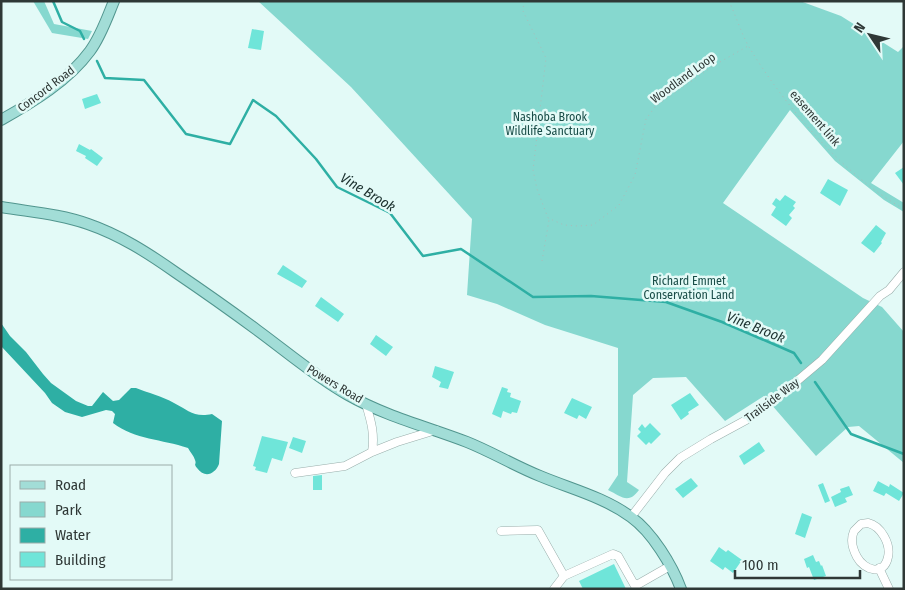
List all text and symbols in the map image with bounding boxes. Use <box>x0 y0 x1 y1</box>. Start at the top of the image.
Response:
north arrow <box>845 10 895 60</box>
text: N <box>850 20 869 36</box>
street label: Woodland Loop <box>648 50 718 106</box>
street label: Concord Road <box>15 63 77 115</box>
street label: easement link <box>787 87 843 149</box>
park label: Nashoba Brook Wildlife Sanctuary <box>506 110 595 138</box>
water label: Vine Brook <box>337 169 399 216</box>
park label: Richard Emmet Conservation Land <box>643 274 735 302</box>
water label: Vine Brook <box>724 308 788 347</box>
street label: Powers Road <box>304 362 366 406</box>
street label: Trailside Way <box>742 375 802 425</box>
legend <box>10 465 172 580</box>
text: Road <box>55 476 86 494</box>
text: Park <box>55 501 82 519</box>
text: Water <box>55 526 91 544</box>
scale bar <box>735 548 860 580</box>
text: Building <box>55 551 106 569</box>
text: 100 m <box>742 556 779 574</box>

